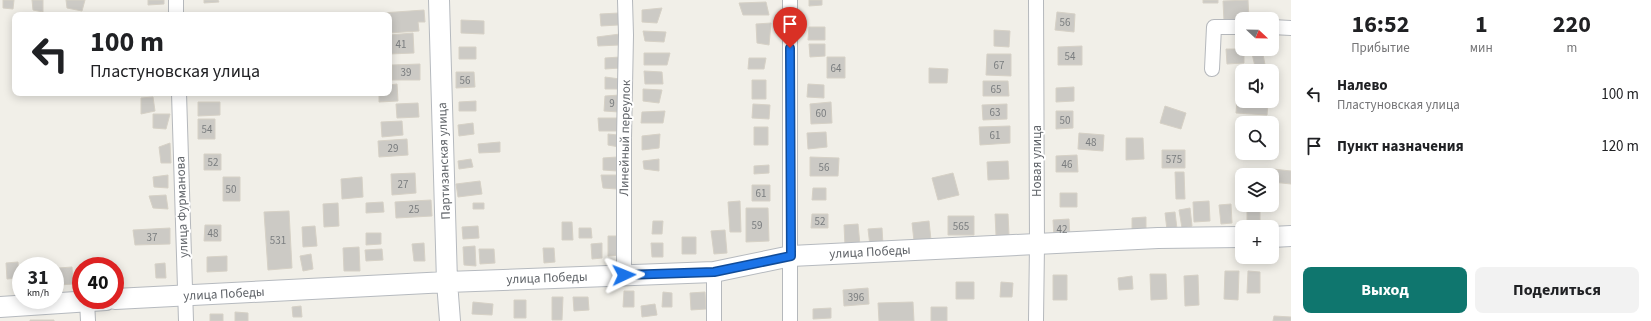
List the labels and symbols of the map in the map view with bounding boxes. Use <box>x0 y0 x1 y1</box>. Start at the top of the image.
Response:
pin <box>773 7.0 807 48</box>
north arrow <box>1235 12 1279 56</box>
house number: 56 <box>1060 15 1071 30</box>
house number: 41 <box>396 37 406 52</box>
house number: 54 <box>1065 49 1076 64</box>
house number: 67 <box>994 58 1004 73</box>
house number: 64 <box>831 61 842 76</box>
house number: 39 <box>401 65 411 80</box>
house number: 56 <box>460 73 471 88</box>
street label: Линейный переулок <box>615 79 635 196</box>
house number: 65 <box>991 82 1001 97</box>
house number: 9 <box>609 96 615 111</box>
street label: Партизанская улица <box>433 102 455 220</box>
house number: 63 <box>990 105 1000 120</box>
house number: 60 <box>816 106 826 121</box>
house number: 50 <box>1060 113 1070 128</box>
house number: 54 <box>202 122 213 137</box>
street label: Новая улица <box>1028 125 1046 197</box>
house number: 61 <box>990 128 1000 143</box>
house number: 48 <box>1086 135 1097 150</box>
house number: 29 <box>388 141 398 156</box>
house number: 575 <box>1166 152 1182 167</box>
house number: 52 <box>208 155 218 170</box>
street label: улица Фурманова <box>171 156 193 258</box>
house number: 46 <box>1062 157 1073 172</box>
house number: 56 <box>819 160 830 175</box>
house number: 27 <box>398 177 408 192</box>
house number: 50 <box>226 182 236 197</box>
house number: 61 <box>756 186 766 201</box>
house number: 25 <box>409 202 419 217</box>
house number: 52 <box>815 214 825 229</box>
house number: 59 <box>752 218 762 233</box>
house number: 565 <box>953 219 969 234</box>
house number: 42 <box>1057 222 1067 237</box>
house number: 48 <box>208 226 219 241</box>
house number: 37 <box>147 230 157 245</box>
house number: 531 <box>270 233 286 248</box>
street label: улица Победы <box>829 241 911 263</box>
position arrow <box>603 254 645 296</box>
speed limit sign: 40 <box>72 257 124 309</box>
street label: улица Победы <box>506 268 588 288</box>
street label: улица Победы <box>183 283 265 305</box>
house number: 396 <box>848 290 865 305</box>

